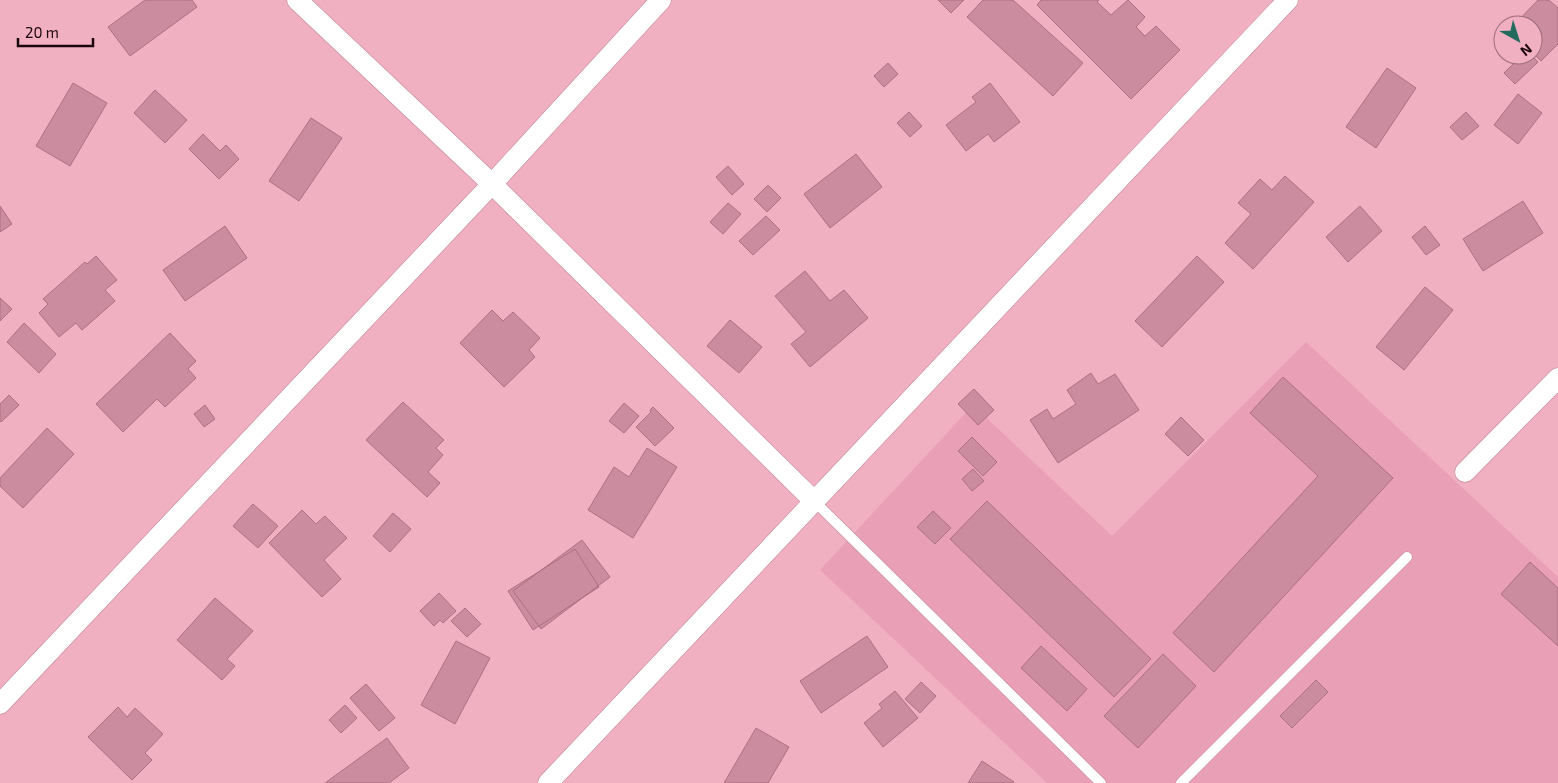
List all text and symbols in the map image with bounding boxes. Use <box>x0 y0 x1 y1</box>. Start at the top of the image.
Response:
scale bar <box>18 15 92 47</box>
north arrow <box>1493 15 1543 65</box>
text: 20 m <box>25 23 59 41</box>
text: N <box>1517 41 1536 60</box>

